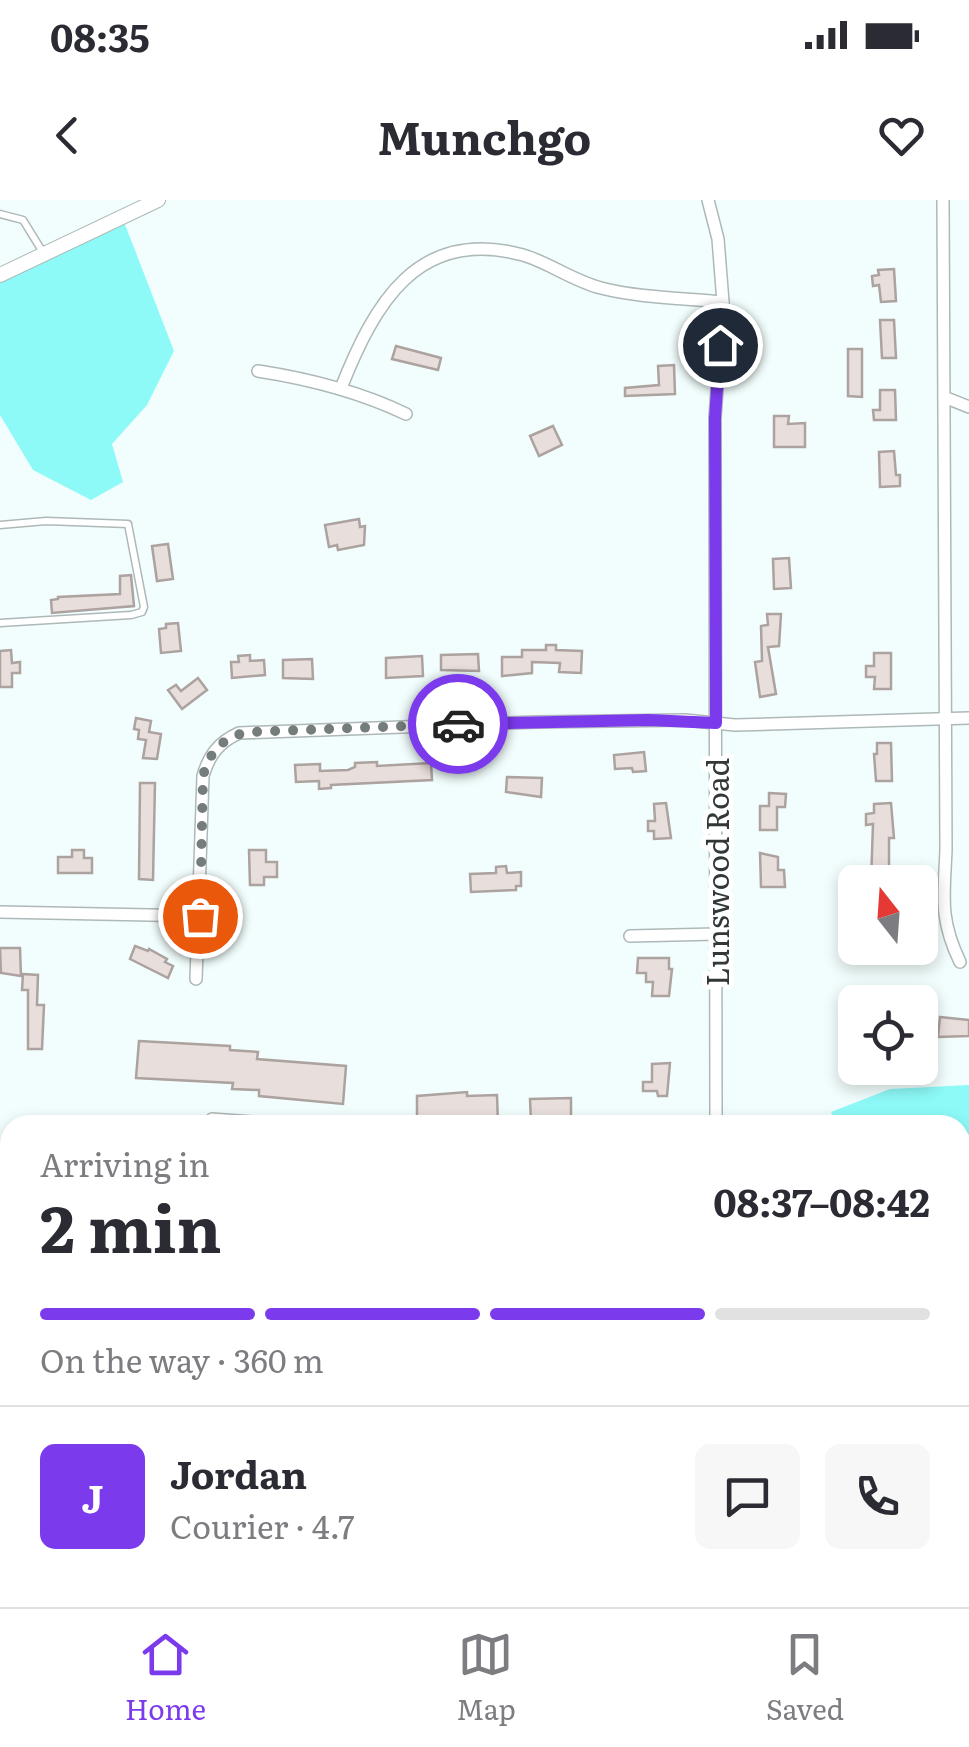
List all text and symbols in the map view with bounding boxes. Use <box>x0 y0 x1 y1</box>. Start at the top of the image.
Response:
text: 08:35 <box>50 7 150 64</box>
text: Munchgo <box>378 102 591 169</box>
icon: back <box>40 108 95 163</box>
icon: heart <box>874 108 929 163</box>
pin <box>678 303 763 388</box>
icon: home <box>693 318 748 373</box>
courier <box>408 674 508 774</box>
icon: car <box>431 697 486 752</box>
street label: Lunswood Road <box>694 758 738 986</box>
north arrow <box>838 865 938 965</box>
map controls <box>838 865 938 1085</box>
pin <box>158 874 243 959</box>
icon: bag <box>173 889 228 944</box>
button: locate <box>838 985 938 1085</box>
text: Arriving in <box>40 1139 210 1187</box>
text: 08:37–08:42 <box>713 1172 930 1229</box>
text: 2 min <box>40 1176 222 1273</box>
text: On the way · 360 m <box>40 1335 324 1383</box>
text: Jordan <box>170 1444 307 1501</box>
button: chat <box>695 1444 800 1549</box>
button: phone <box>825 1444 930 1549</box>
text: J <box>82 1468 103 1525</box>
text: Courier · 4.7 <box>170 1501 355 1549</box>
tab: Home <box>125 1627 206 1729</box>
tab: Map <box>456 1627 516 1729</box>
tab: Saved <box>766 1627 844 1729</box>

